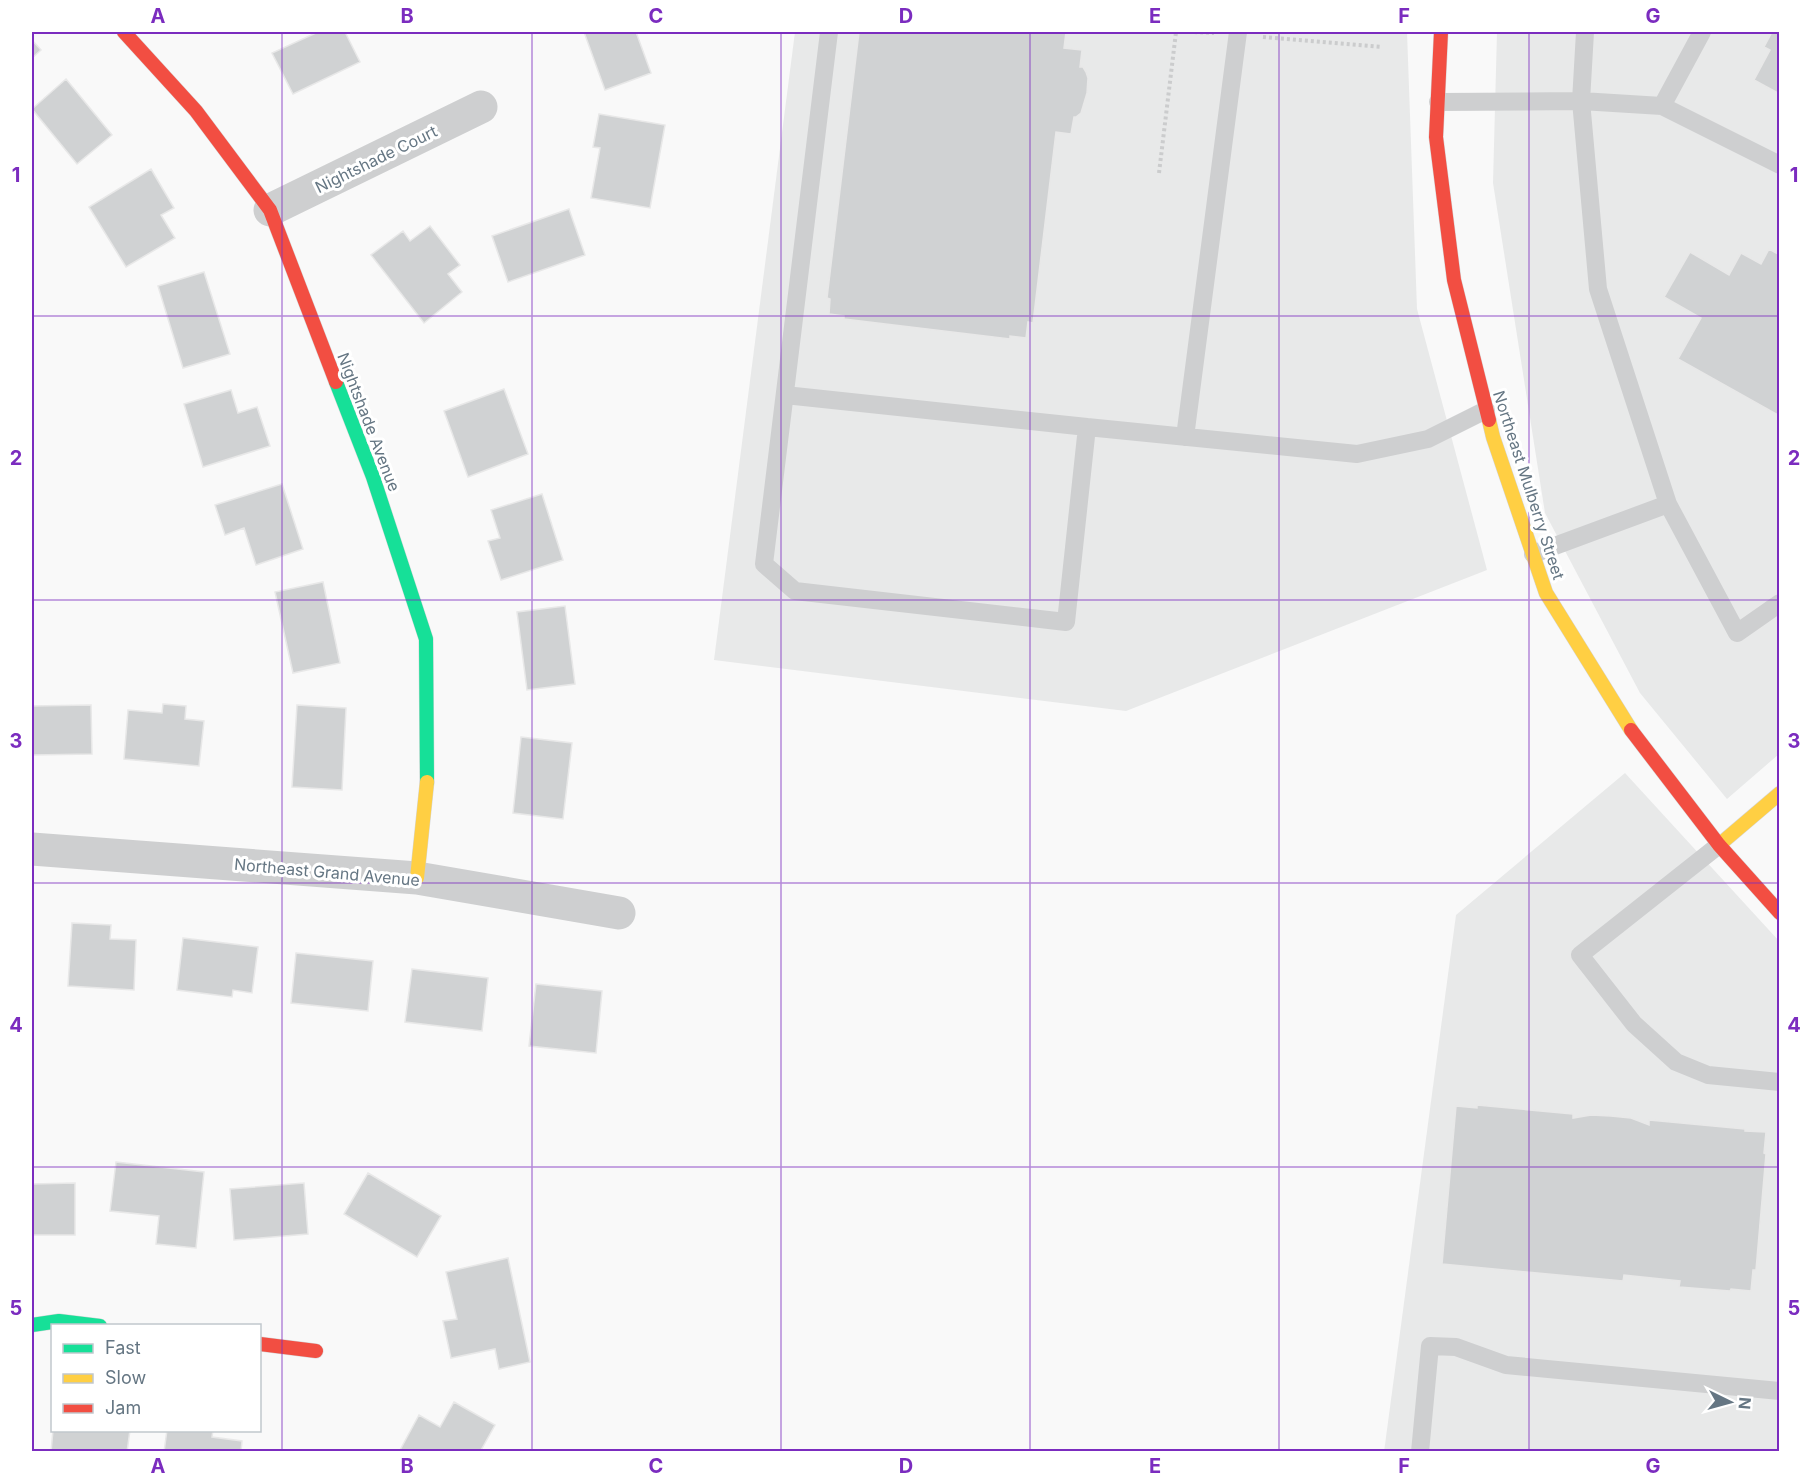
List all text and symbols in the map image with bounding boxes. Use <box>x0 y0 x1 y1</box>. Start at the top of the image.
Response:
text: A <box>151 4 166 28</box>
text: B <box>400 4 414 28</box>
text: C <box>649 4 663 28</box>
text: D <box>899 4 913 28</box>
text: E <box>1149 4 1161 28</box>
text: F <box>1398 4 1410 28</box>
text: G <box>1645 4 1661 28</box>
street label: Nightshade Court <box>312 121 440 197</box>
text: 1 <box>12 163 20 187</box>
text: 1 <box>1790 163 1798 187</box>
street label: Nightshade Avenue <box>333 350 405 494</box>
street label: Northeast Mulberry Street <box>1489 388 1569 582</box>
text: 2 <box>10 446 22 470</box>
text: 2 <box>1788 446 1800 470</box>
text: 3 <box>10 729 22 753</box>
text: 3 <box>1788 729 1800 753</box>
street label: Northeast Grand Avenue <box>233 854 421 890</box>
text: 4 <box>9 1013 23 1037</box>
text: 4 <box>1787 1013 1801 1037</box>
text: 5 <box>10 1296 22 1320</box>
text: 5 <box>1788 1296 1800 1320</box>
legend <box>51 1324 261 1432</box>
text: Fast <box>105 1337 141 1358</box>
text: Slow <box>105 1367 146 1388</box>
north arrow <box>1700 1372 1760 1432</box>
text: N <box>1734 1396 1755 1410</box>
text: Jam <box>105 1397 141 1418</box>
text: A <box>151 1454 166 1478</box>
text: B <box>400 1454 414 1478</box>
text: C <box>649 1454 663 1478</box>
text: D <box>899 1454 913 1478</box>
text: E <box>1149 1454 1161 1478</box>
text: F <box>1398 1454 1410 1478</box>
text: G <box>1645 1454 1661 1478</box>

